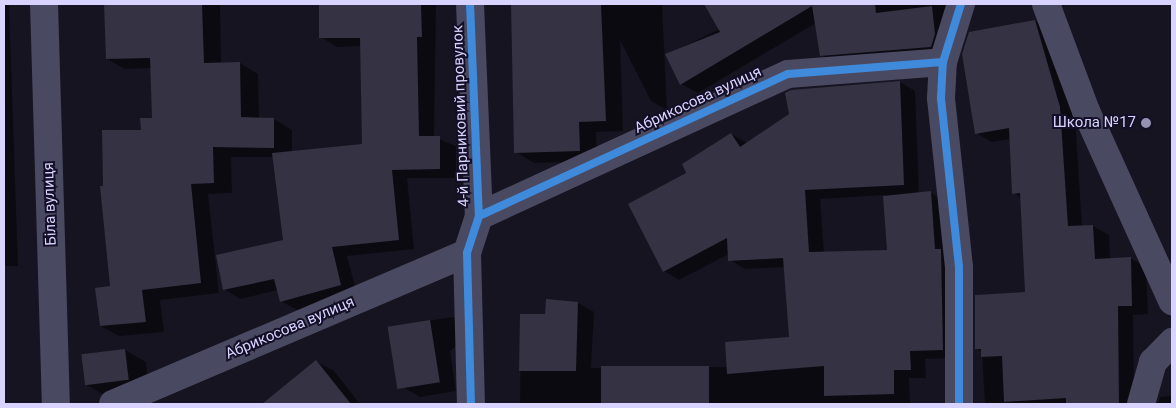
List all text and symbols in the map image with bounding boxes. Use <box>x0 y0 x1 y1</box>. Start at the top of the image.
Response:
street label: 4-й Парниковий провулок <box>449 25 473 207</box>
street label: Абрикосова вулиця <box>632 63 764 137</box>
place label: Школа №17 <box>1053 114 1136 132</box>
marker: Школа №17 <box>1140 117 1152 129</box>
street label: Біла вулиця <box>40 162 60 246</box>
street label: Абрикосова вулиця <box>223 293 357 363</box>

